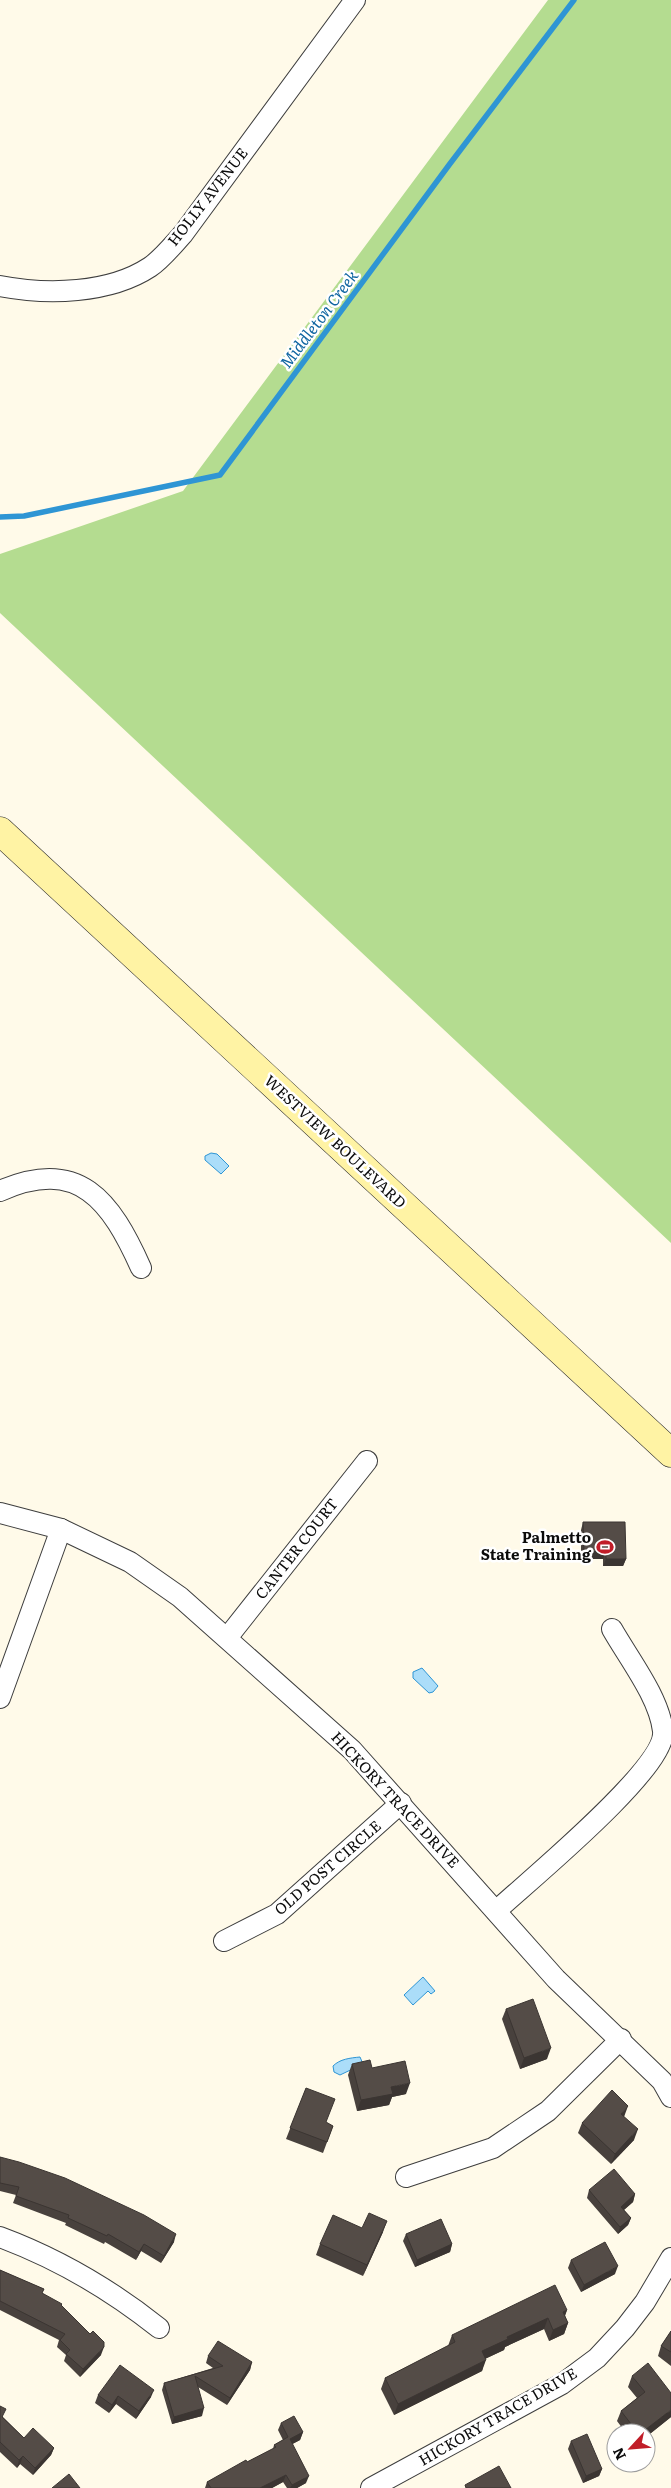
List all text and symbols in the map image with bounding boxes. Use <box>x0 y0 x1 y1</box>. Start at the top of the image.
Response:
street label: HOLLY AVENUE <box>161 142 253 250</box>
water label: Middleton Creek <box>273 264 363 372</box>
street label: WESTVIEW BOULEVARD <box>260 1069 412 1213</box>
street label: CANTER COURT <box>249 1493 343 1604</box>
place label: Palmetto State Training <box>481 1525 592 1565</box>
sports icon: Palmetto State Training <box>595 1537 615 1557</box>
street label: HICKORY TRACE DRIVE <box>327 1726 466 1872</box>
street label: OLD POST CIRCLE <box>268 1814 386 1920</box>
street label: HICKORY TRACE DRIVE <box>414 2361 581 2470</box>
north arrow <box>606 2423 656 2473</box>
text: N <box>607 2444 630 2464</box>

